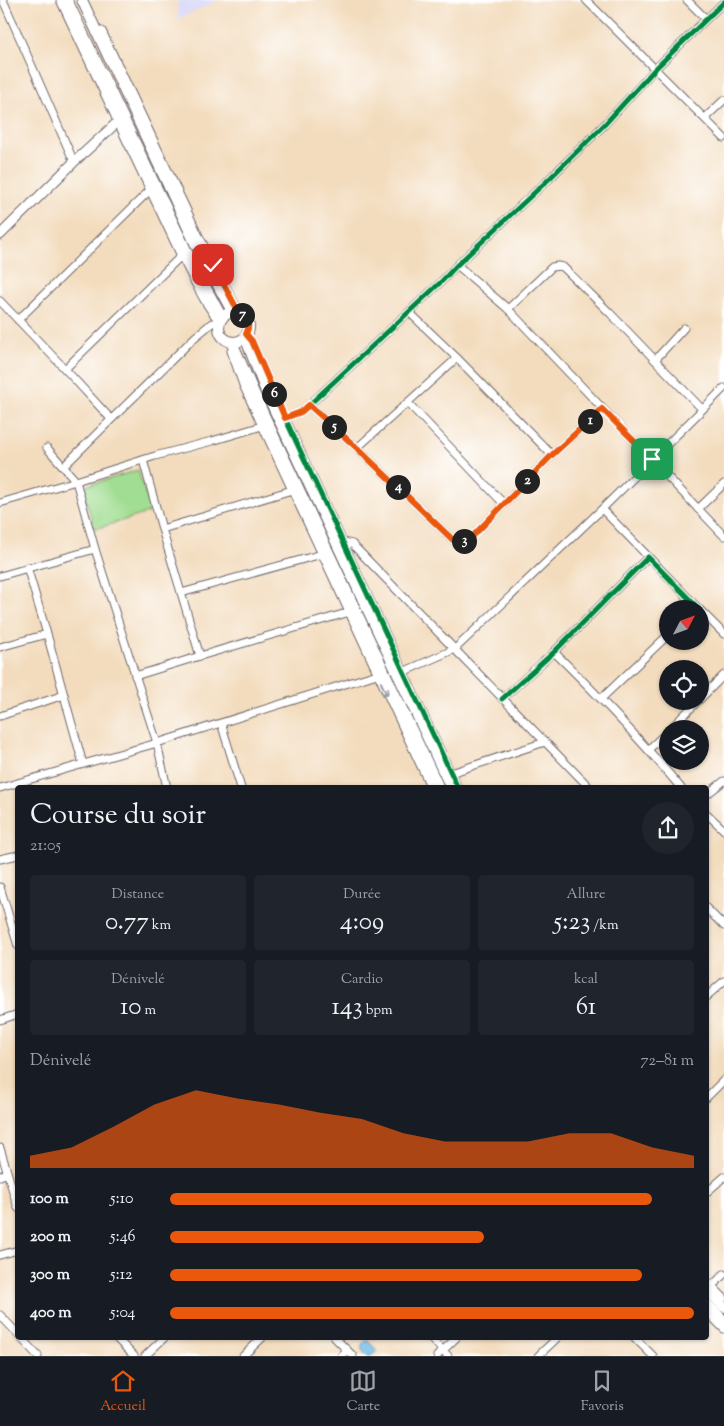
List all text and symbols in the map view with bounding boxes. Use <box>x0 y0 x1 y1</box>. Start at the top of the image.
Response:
pin <box>192 244 234 286</box>
icon: check <box>199 251 227 279</box>
pin: 7 <box>230 302 254 328</box>
text: 7 <box>239 305 246 325</box>
pin: 6 <box>262 382 286 406</box>
text: 6 <box>271 384 278 404</box>
pin: 1 <box>578 408 602 434</box>
text: 1 <box>588 411 593 431</box>
pin: 5 <box>322 414 346 440</box>
text: 5 <box>332 417 337 437</box>
pin <box>631 438 673 480</box>
icon: arrive <box>638 445 666 473</box>
pin: 2 <box>514 468 540 494</box>
text: 2 <box>524 471 531 491</box>
pin: 4 <box>386 474 410 500</box>
text: 4 <box>395 477 402 497</box>
pin: 3 <box>452 528 476 554</box>
text: 3 <box>462 531 467 551</box>
north arrow <box>659 600 709 650</box>
map controls <box>659 600 709 770</box>
button: locate <box>659 660 709 710</box>
one-way arrow <box>380 681 389 696</box>
button: layers <box>659 720 709 770</box>
text: Course du soir <box>30 796 206 836</box>
button: share <box>642 802 694 854</box>
text: 21:05 <box>30 835 61 858</box>
text: Distance <box>112 885 164 905</box>
text: Durée <box>343 885 381 905</box>
text: Allure <box>567 885 605 905</box>
text: 0.77 <box>105 905 149 941</box>
text: 4:09 <box>340 905 384 941</box>
text: 5:23 <box>553 905 590 941</box>
text: km <box>149 916 171 936</box>
text: /km <box>590 916 619 936</box>
text: Dénivelé <box>111 970 165 990</box>
text: Cardio <box>341 970 383 990</box>
text: kcal <box>574 970 598 990</box>
text: 10 <box>120 990 141 1026</box>
text: 143 <box>331 990 363 1026</box>
text: 61 <box>576 990 596 1026</box>
text: m <box>141 1001 156 1021</box>
text: bpm <box>363 1001 393 1021</box>
text: Dénivelé <box>30 1050 91 1073</box>
text: 72–81 m <box>641 1050 694 1073</box>
text: 100 m <box>30 1188 69 1211</box>
text: 5:10 <box>110 1188 133 1211</box>
text: 200 m <box>30 1226 71 1249</box>
text: 5:46 <box>110 1226 136 1249</box>
text: 300 m <box>30 1264 70 1287</box>
text: 5:12 <box>110 1264 133 1287</box>
text: 400 m <box>30 1302 72 1325</box>
text: 5:04 <box>110 1302 135 1325</box>
tab: Accueil <box>100 1367 146 1417</box>
tab: Carte <box>346 1367 380 1417</box>
tab: Favoris <box>581 1367 624 1417</box>

